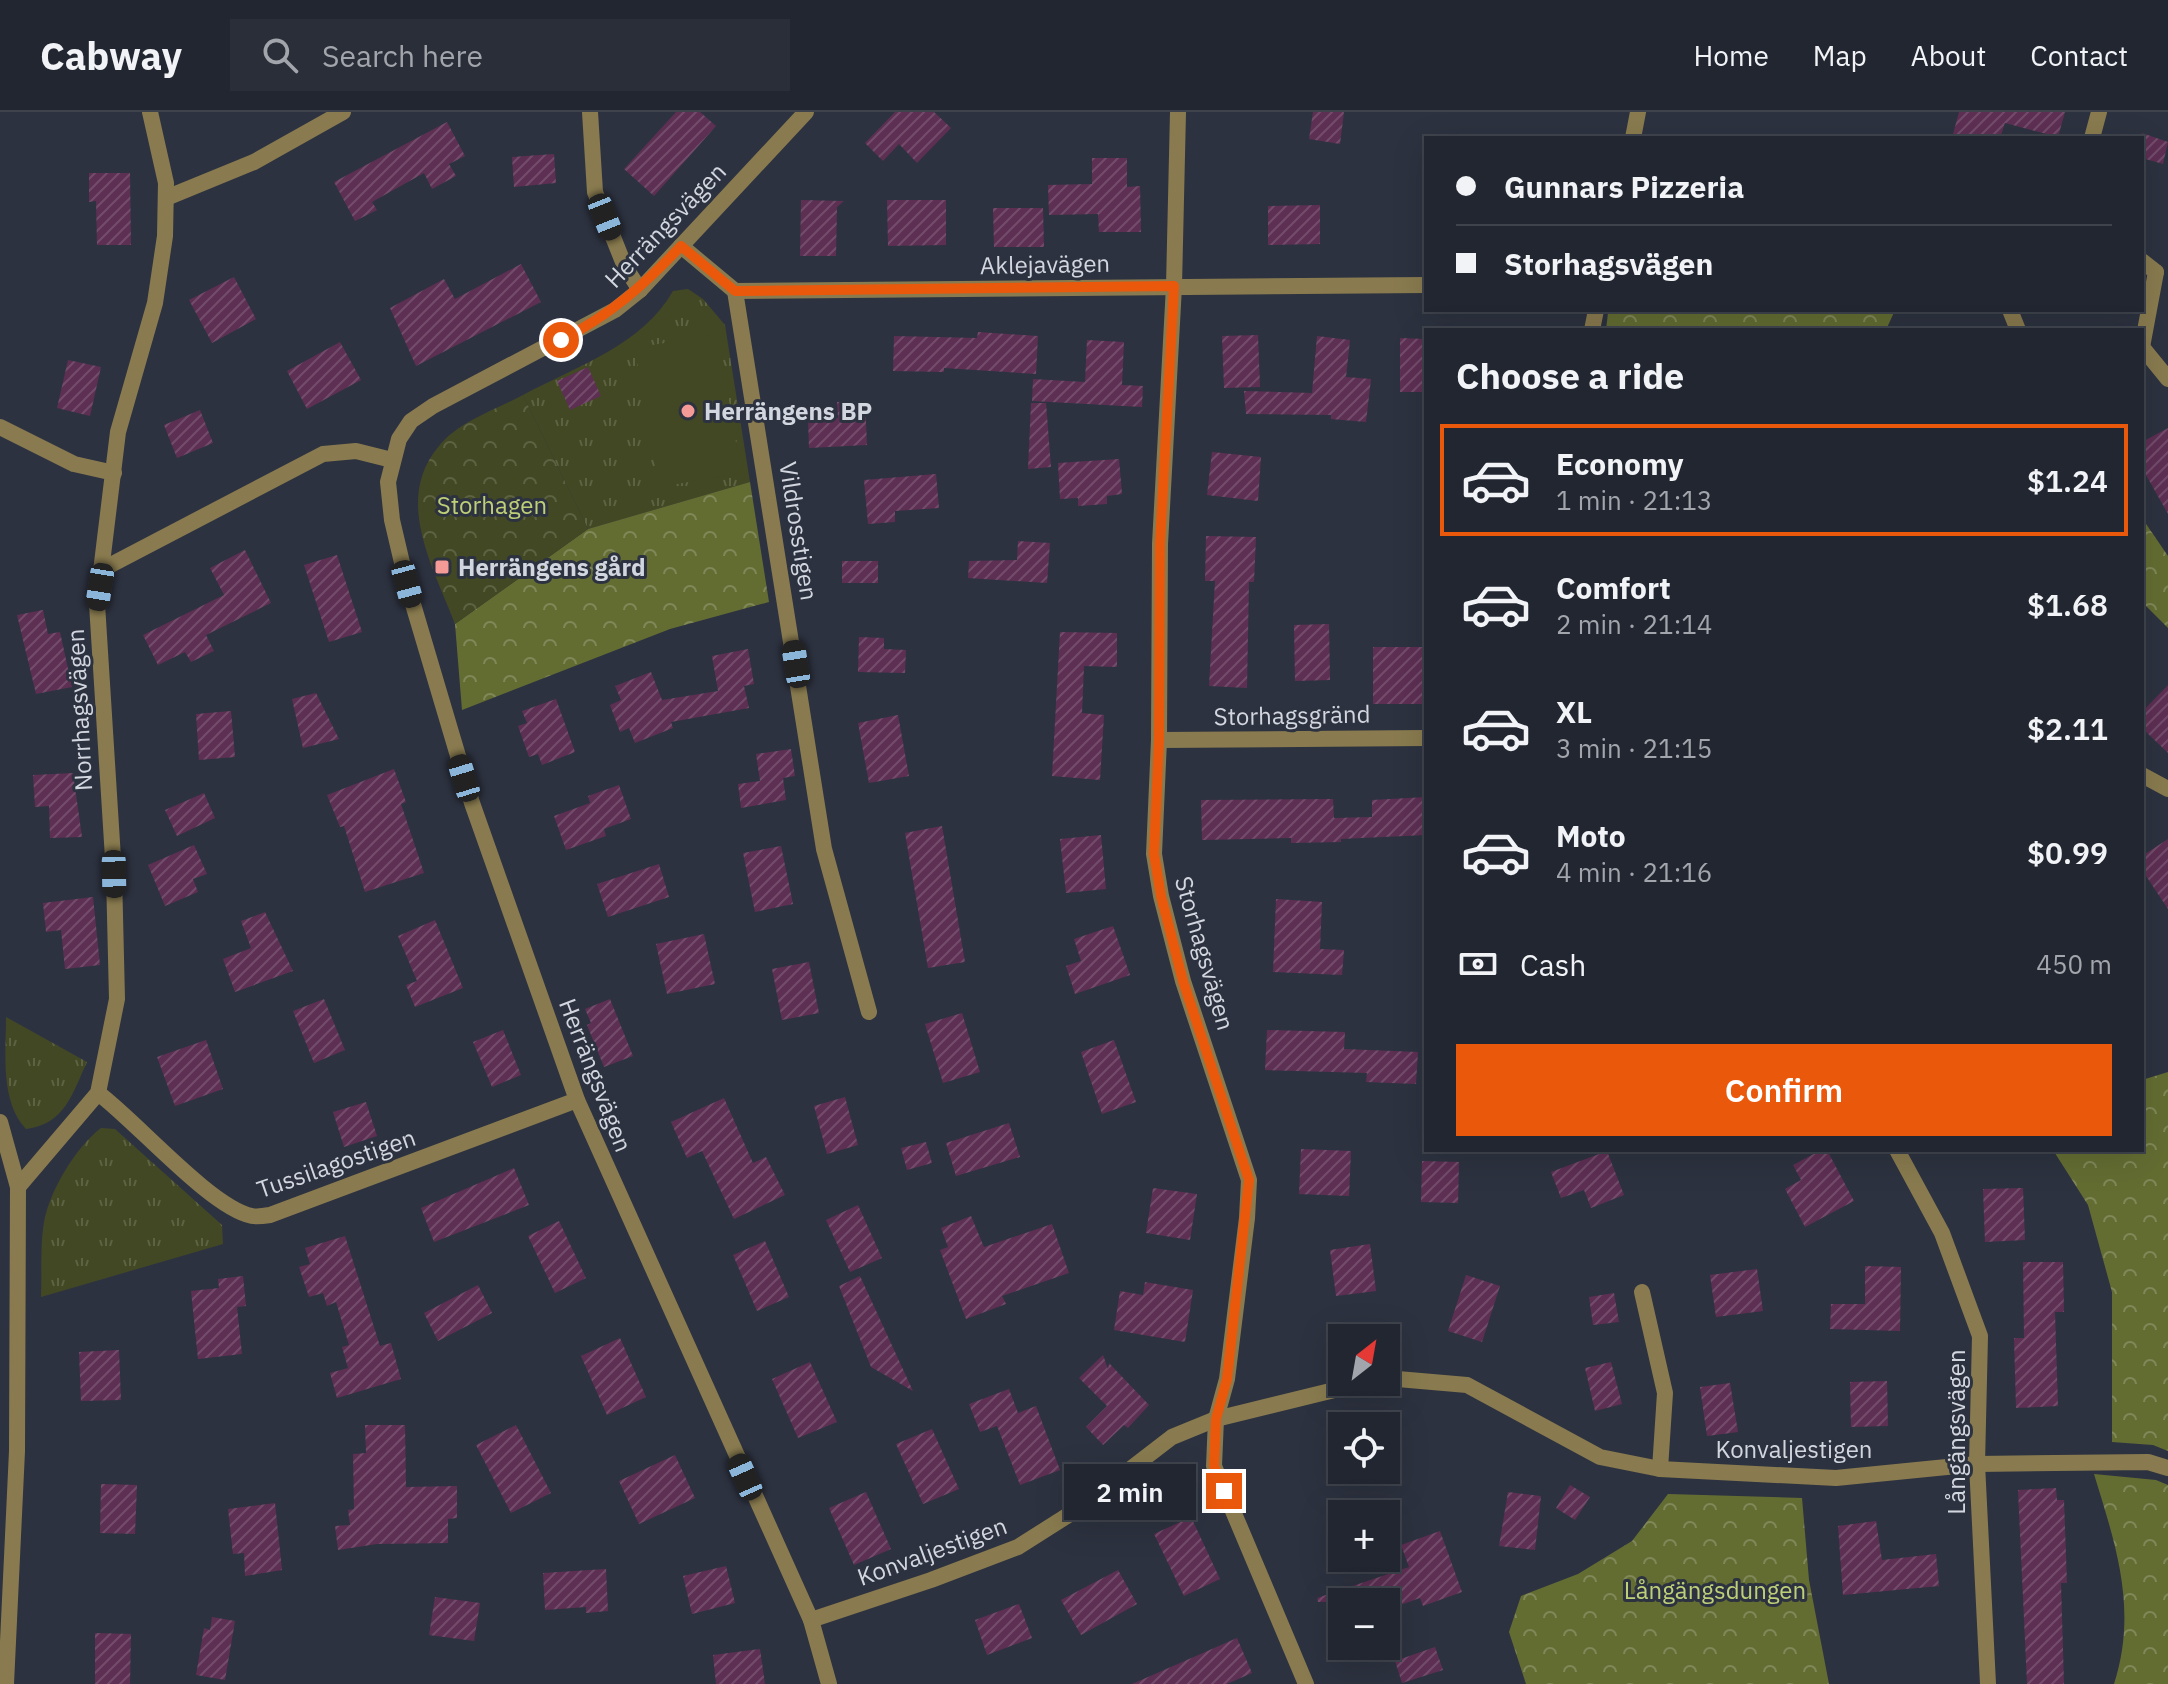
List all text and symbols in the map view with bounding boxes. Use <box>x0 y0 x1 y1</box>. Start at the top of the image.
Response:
search box <box>230 19 790 91</box>
text: Cabway <box>40 31 182 80</box>
icon: search <box>258 33 302 77</box>
text: Search here <box>322 36 483 75</box>
text: Home <box>1693 37 1769 74</box>
text: Map <box>1813 37 1867 74</box>
text: About <box>1911 37 1986 74</box>
text: Contact <box>2030 37 2128 74</box>
street label: Herrängsvägen <box>597 156 733 294</box>
text: Gunnars Pizzeria <box>1504 167 1744 206</box>
car <box>585 190 625 244</box>
text: Storhagsvägen <box>1504 244 1713 283</box>
street label: Aklejavägen <box>980 247 1110 281</box>
route start <box>543 322 579 358</box>
text: Choose a ride <box>1456 352 1684 399</box>
place label: Herrängens BP <box>704 395 872 427</box>
marker: Herrängens BP <box>679 402 697 420</box>
icon: car <box>1460 444 1532 516</box>
text: Economy <box>1556 444 1684 483</box>
street label: Vildrosstigen <box>772 459 826 603</box>
text: $1.24 <box>2027 461 2108 500</box>
text: 1 min · 21:13 <box>1556 483 1712 517</box>
park label: Storhagen <box>437 489 547 521</box>
place label: Herrängens gård <box>458 551 646 583</box>
car <box>389 558 425 610</box>
marker: Herrängens gård <box>433 558 451 576</box>
car <box>84 561 116 613</box>
icon: car <box>1460 568 1532 640</box>
text: Comfort <box>1556 568 1671 607</box>
text: $1.68 <box>2027 585 2108 624</box>
text: 2 min · 21:14 <box>1556 607 1712 641</box>
street label: Norrhagsvägen <box>59 628 99 792</box>
car <box>780 638 812 690</box>
icon: car <box>1460 692 1532 764</box>
text: XL <box>1556 692 1592 731</box>
street label: Storhagsgränd <box>1213 698 1371 732</box>
text: $2.11 <box>2027 709 2108 748</box>
text: 3 min · 21:15 <box>1556 731 1712 765</box>
car <box>446 752 482 804</box>
icon: car <box>1460 816 1532 888</box>
text: Moto <box>1556 816 1626 855</box>
text: $0.99 <box>2027 833 2108 872</box>
car <box>102 850 126 898</box>
text: 4 min · 21:16 <box>1556 855 1712 889</box>
street label: Storhagsvägen <box>1168 872 1242 1034</box>
icon: cash <box>1456 942 1500 986</box>
text: Cash <box>1520 945 1586 984</box>
text: 450 m <box>2036 947 2112 981</box>
street label: Herrängsvägen <box>552 994 640 1156</box>
button: Confirm <box>1456 1044 2112 1136</box>
street label: Tussilagostigen <box>252 1121 420 1205</box>
north arrow <box>1328 1324 1400 1396</box>
map controls <box>1328 1324 1400 1660</box>
street label: Långängsvägen <box>1940 1349 1972 1515</box>
button: locate <box>1328 1412 1400 1484</box>
street label: Konvaljestigen <box>1716 1433 1872 1465</box>
car <box>724 1450 766 1504</box>
callout: 2 min <box>1064 1463 1196 1519</box>
route end <box>1206 1473 1242 1509</box>
text: 2 min <box>1096 1475 1164 1509</box>
button: + <box>1328 1500 1400 1572</box>
street label: Konvaljestigen <box>853 1509 1011 1593</box>
park label: Långängsdungen <box>1624 1574 1806 1606</box>
button: − <box>1328 1588 1400 1660</box>

